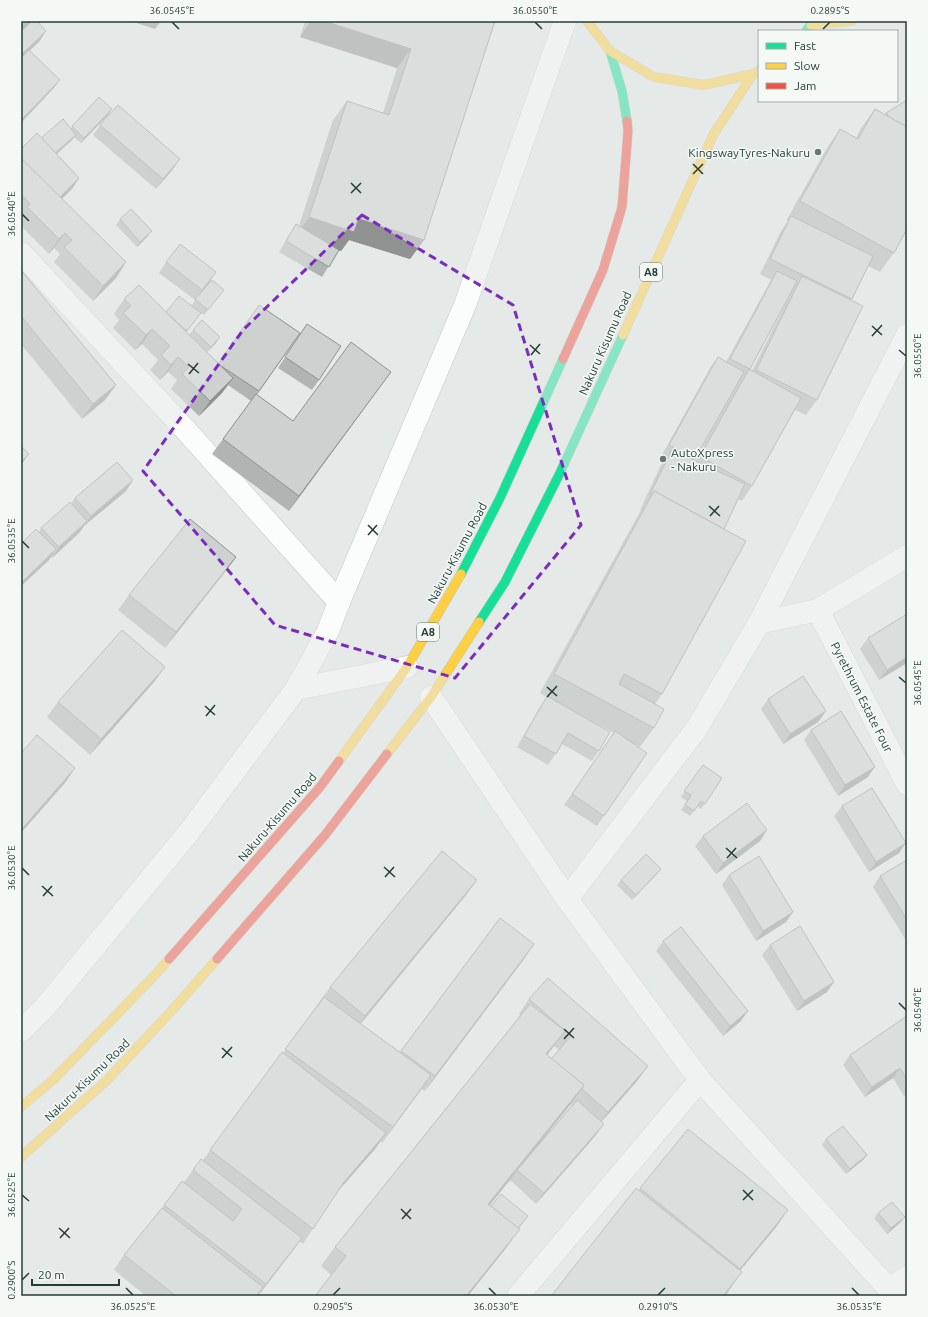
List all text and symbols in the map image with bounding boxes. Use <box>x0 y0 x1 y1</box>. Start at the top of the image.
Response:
text: 36.0545°E <box>149 5 195 16</box>
text: 36.0550°E <box>512 5 558 16</box>
text: 0.2895°S <box>810 5 850 16</box>
legend <box>758 30 898 102</box>
text: Fast <box>794 39 816 52</box>
text: Slow <box>794 59 820 72</box>
text: Jam <box>794 79 816 92</box>
place label: KingswayTyres-Nakuru <box>688 146 810 159</box>
marker: KingswayTyres-Nakuru <box>813 147 823 157</box>
text: 36.0540°E <box>6 191 17 237</box>
road number: A8 <box>640 263 662 281</box>
street label: Nakuru Kisumu Road <box>576 289 634 397</box>
text: 36.0550°E <box>912 333 923 379</box>
place label: AutoXpress - Nakuru <box>671 446 733 473</box>
marker: AutoXpress - Nakuru <box>658 454 668 464</box>
street label: Nakuru-Kisumu Road <box>425 500 489 606</box>
text: 36.0535°E <box>6 518 17 564</box>
road number: A8 <box>417 623 439 641</box>
street label: Pyrethrum Estate Four <box>829 640 896 755</box>
text: 36.0545°E <box>912 660 923 706</box>
street label: Nakuru-Kisumu Road <box>235 770 319 864</box>
text: 36.0530°E <box>6 845 17 891</box>
text: 36.0540°E <box>912 987 923 1033</box>
street label: Nakuru-Kisumu Road <box>42 1036 132 1124</box>
text: 36.0525°E <box>6 1172 17 1218</box>
text: 0.2900°S <box>6 1260 17 1300</box>
scale bar <box>32 1261 119 1287</box>
text: 20 m <box>38 1268 65 1281</box>
text: 36.0525°E <box>110 1301 156 1312</box>
text: 0.2905°S <box>313 1301 353 1312</box>
text: 36.0530°E <box>473 1301 519 1312</box>
text: 0.2910°S <box>638 1301 678 1312</box>
text: 36.0535°E <box>836 1301 882 1312</box>

